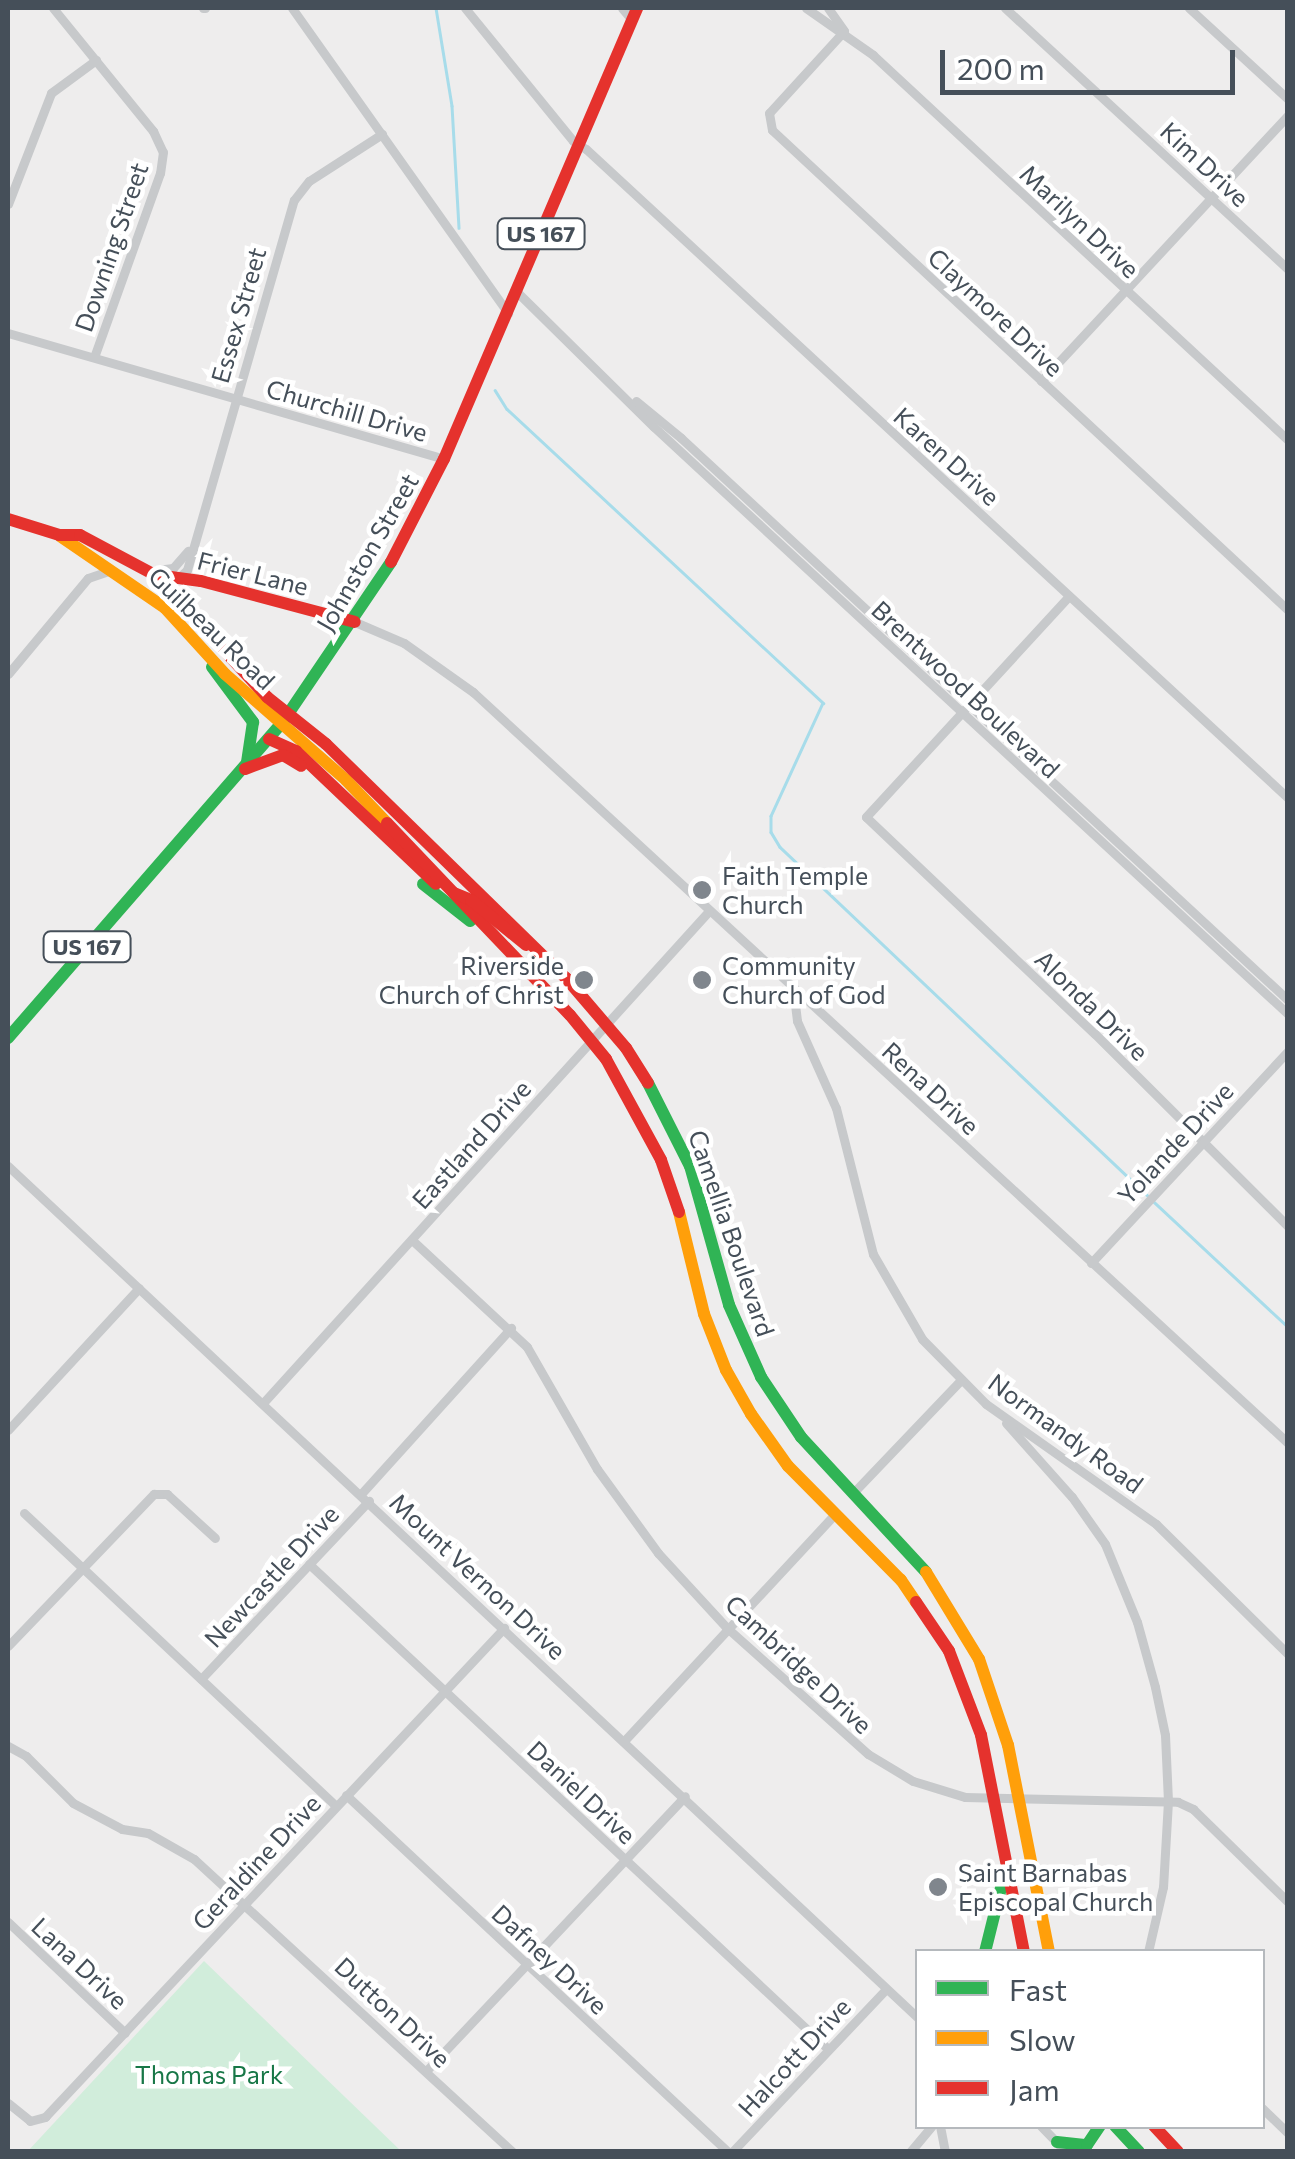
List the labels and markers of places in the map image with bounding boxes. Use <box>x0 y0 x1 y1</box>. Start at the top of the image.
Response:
place label: Faith Temple Church <box>722 861 868 920</box>
marker: Faith Temple Church <box>691 879 713 901</box>
place label: Riverside Church of Christ <box>379 951 564 1010</box>
place label: Community Church of God <box>722 951 886 1010</box>
marker: Riverside Church of Christ <box>573 969 595 991</box>
marker: Community Church of God <box>691 969 713 991</box>
place label: Saint Barnabas Episcopal Church <box>958 1858 1153 1917</box>
marker: Saint Barnabas Episcopal Church <box>927 1876 949 1898</box>

